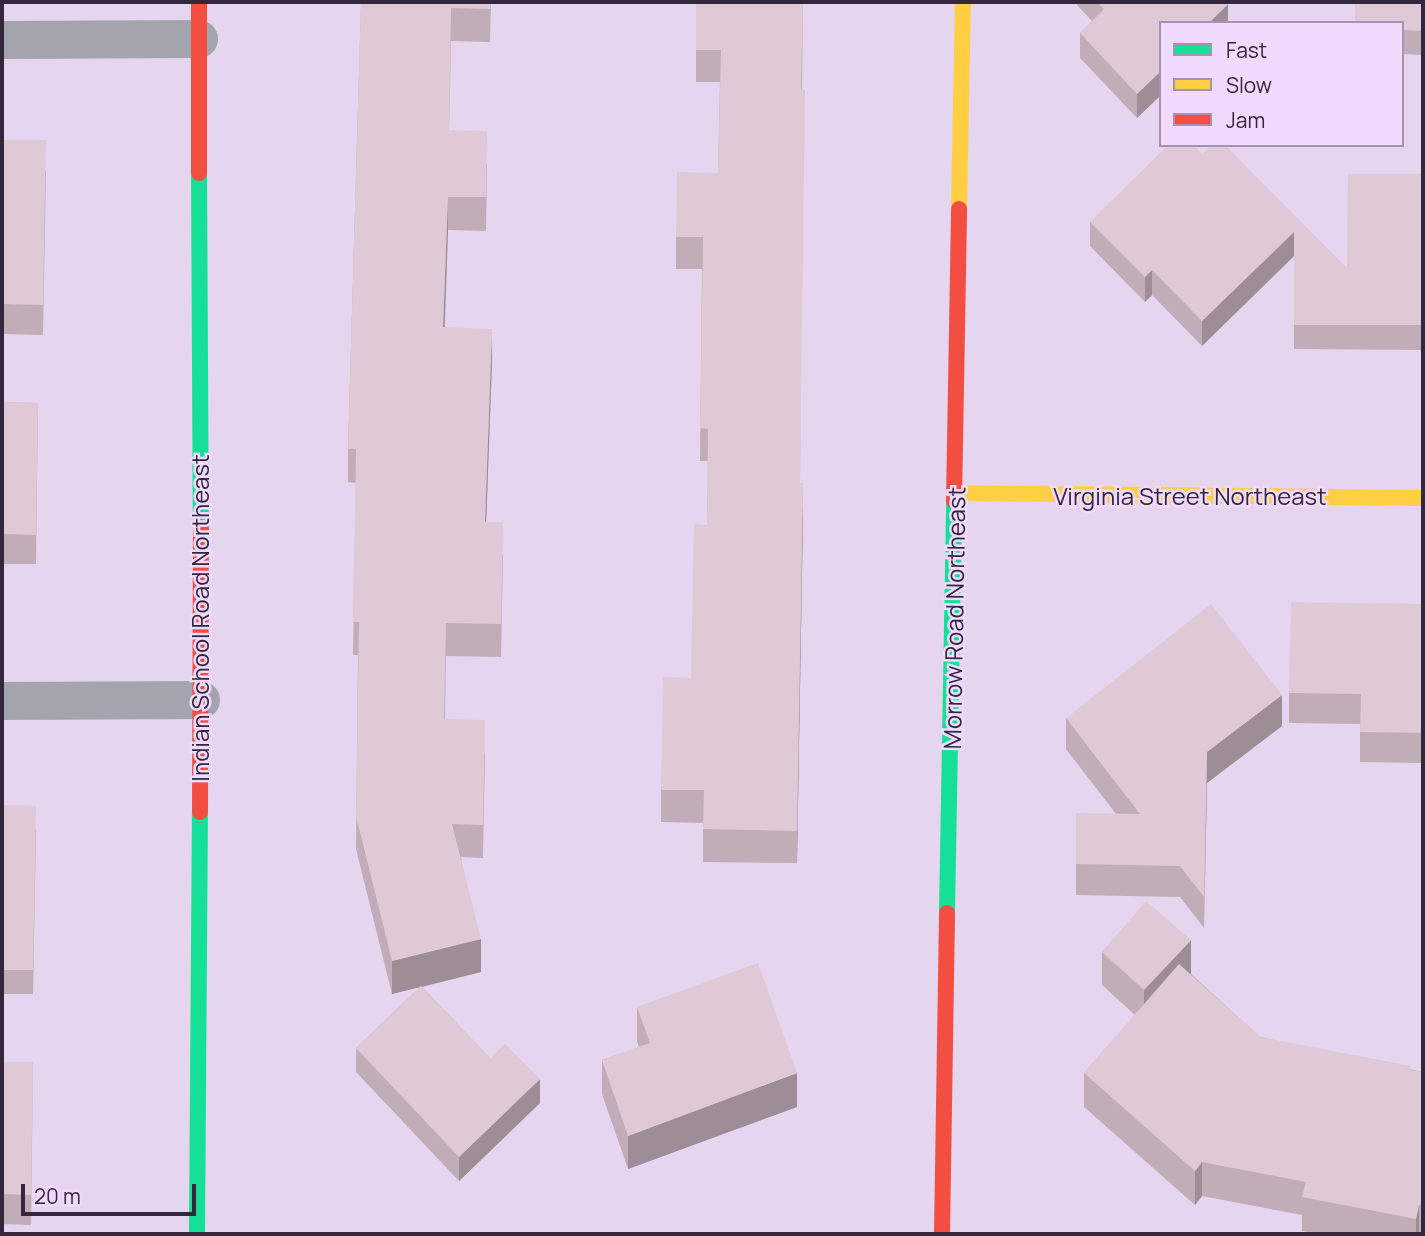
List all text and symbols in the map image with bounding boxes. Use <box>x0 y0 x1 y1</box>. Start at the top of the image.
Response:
legend <box>1159 21 1404 147</box>
text: Fast <box>1226 36 1267 64</box>
text: Slow <box>1226 71 1272 99</box>
text: Jam <box>1226 106 1265 134</box>
street label: Indian School Road Northeast <box>186 454 214 782</box>
street label: Virginia Street Northeast <box>1053 482 1327 510</box>
street label: Morrow Road Northeast <box>937 487 971 749</box>
scale bar <box>24 1170 200 1214</box>
text: 20 m <box>34 1182 81 1210</box>

